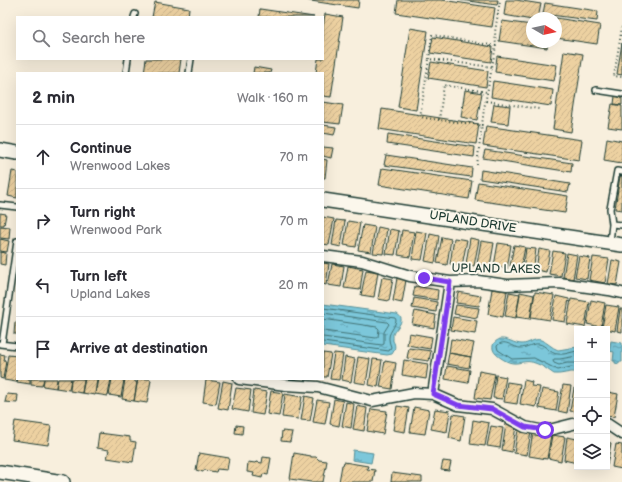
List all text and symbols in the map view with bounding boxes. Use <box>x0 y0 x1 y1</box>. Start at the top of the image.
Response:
north arrow <box>526 12 562 48</box>
search box <box>16 16 324 60</box>
icon: search <box>30 27 52 49</box>
text: Search here <box>62 29 145 48</box>
text: 2 min <box>32 88 75 108</box>
text: Walk · 160 m <box>237 90 308 106</box>
text: Continue <box>70 139 132 158</box>
icon: ahead <box>32 146 54 168</box>
text: 70 m <box>280 149 308 165</box>
text: Wrenwood Lakes <box>70 158 170 174</box>
text: Turn right <box>70 203 135 222</box>
street label: UPLAND DRIVE <box>428 208 518 236</box>
icon: right <box>32 210 54 232</box>
text: 70 m <box>280 213 308 229</box>
text: Wrenwood Park <box>70 222 162 238</box>
street label: UPLAND LAKES <box>452 261 540 277</box>
text: Turn left <box>70 267 127 286</box>
route end <box>415 269 433 287</box>
icon: left <box>32 274 54 296</box>
text: 20 m <box>278 277 308 293</box>
text: Upland Lakes <box>70 286 150 302</box>
map controls <box>574 326 610 470</box>
button: + <box>574 326 610 362</box>
icon: arrive <box>32 338 54 360</box>
text: Arrive at destination <box>70 339 208 358</box>
button: − <box>574 362 610 398</box>
button: locate <box>574 398 610 434</box>
route start <box>536 421 554 439</box>
button: layers <box>574 434 610 470</box>

